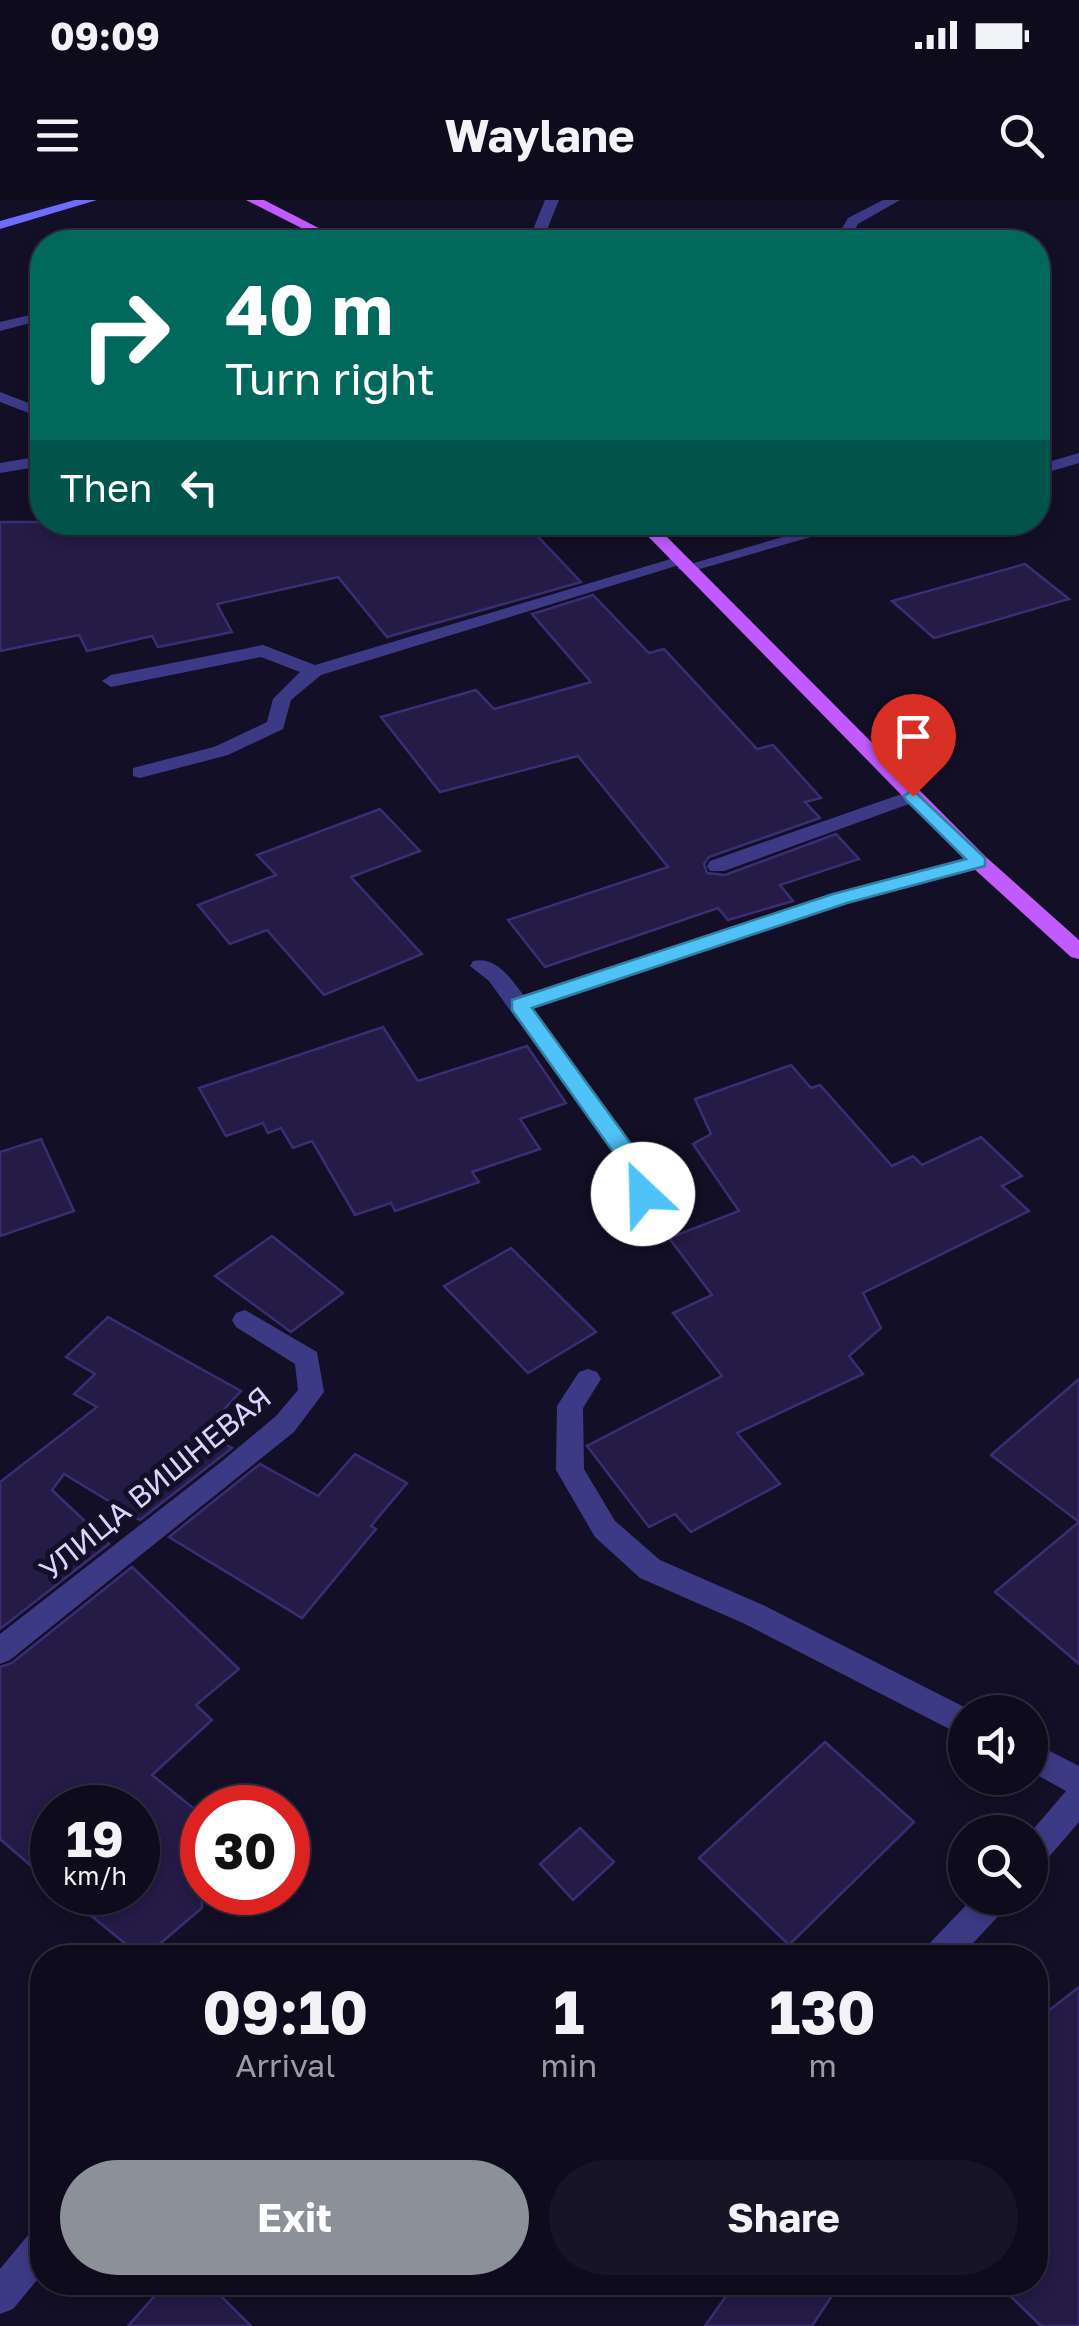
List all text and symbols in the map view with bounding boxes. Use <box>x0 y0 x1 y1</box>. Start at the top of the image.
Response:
text: 09:09 <box>50 13 160 58</box>
icon: menu <box>30 108 85 163</box>
text: Waylane <box>444 108 635 162</box>
icon: search <box>994 108 1049 163</box>
text: 40 m <box>225 266 393 350</box>
icon: right <box>60 270 190 400</box>
text: Turn right <box>225 351 435 405</box>
icon: left <box>172 460 227 515</box>
text: Then <box>60 465 152 510</box>
pin <box>871 694 956 797</box>
icon: arrive <box>886 709 941 764</box>
position arrow <box>591 1142 695 1246</box>
street label: УЛИЦА ВИШНЕВАЯ <box>32 1379 278 1587</box>
map controls <box>948 1695 1048 1915</box>
button: sound <box>948 1695 1048 1795</box>
speed limit sign: 30 <box>180 1785 310 1915</box>
text: 19 <box>66 1808 124 1868</box>
button: search <box>948 1815 1048 1915</box>
text: km/h <box>63 1860 127 1891</box>
text: 09:10 <box>202 1975 368 2047</box>
text: 1 <box>553 1975 584 2047</box>
text: 130 <box>769 1975 876 2047</box>
text: Arrival <box>235 2046 335 2084</box>
text: min <box>541 2046 597 2084</box>
text: m <box>808 2046 837 2084</box>
button: Exit <box>60 2160 529 2275</box>
button: Share <box>549 2160 1018 2275</box>

